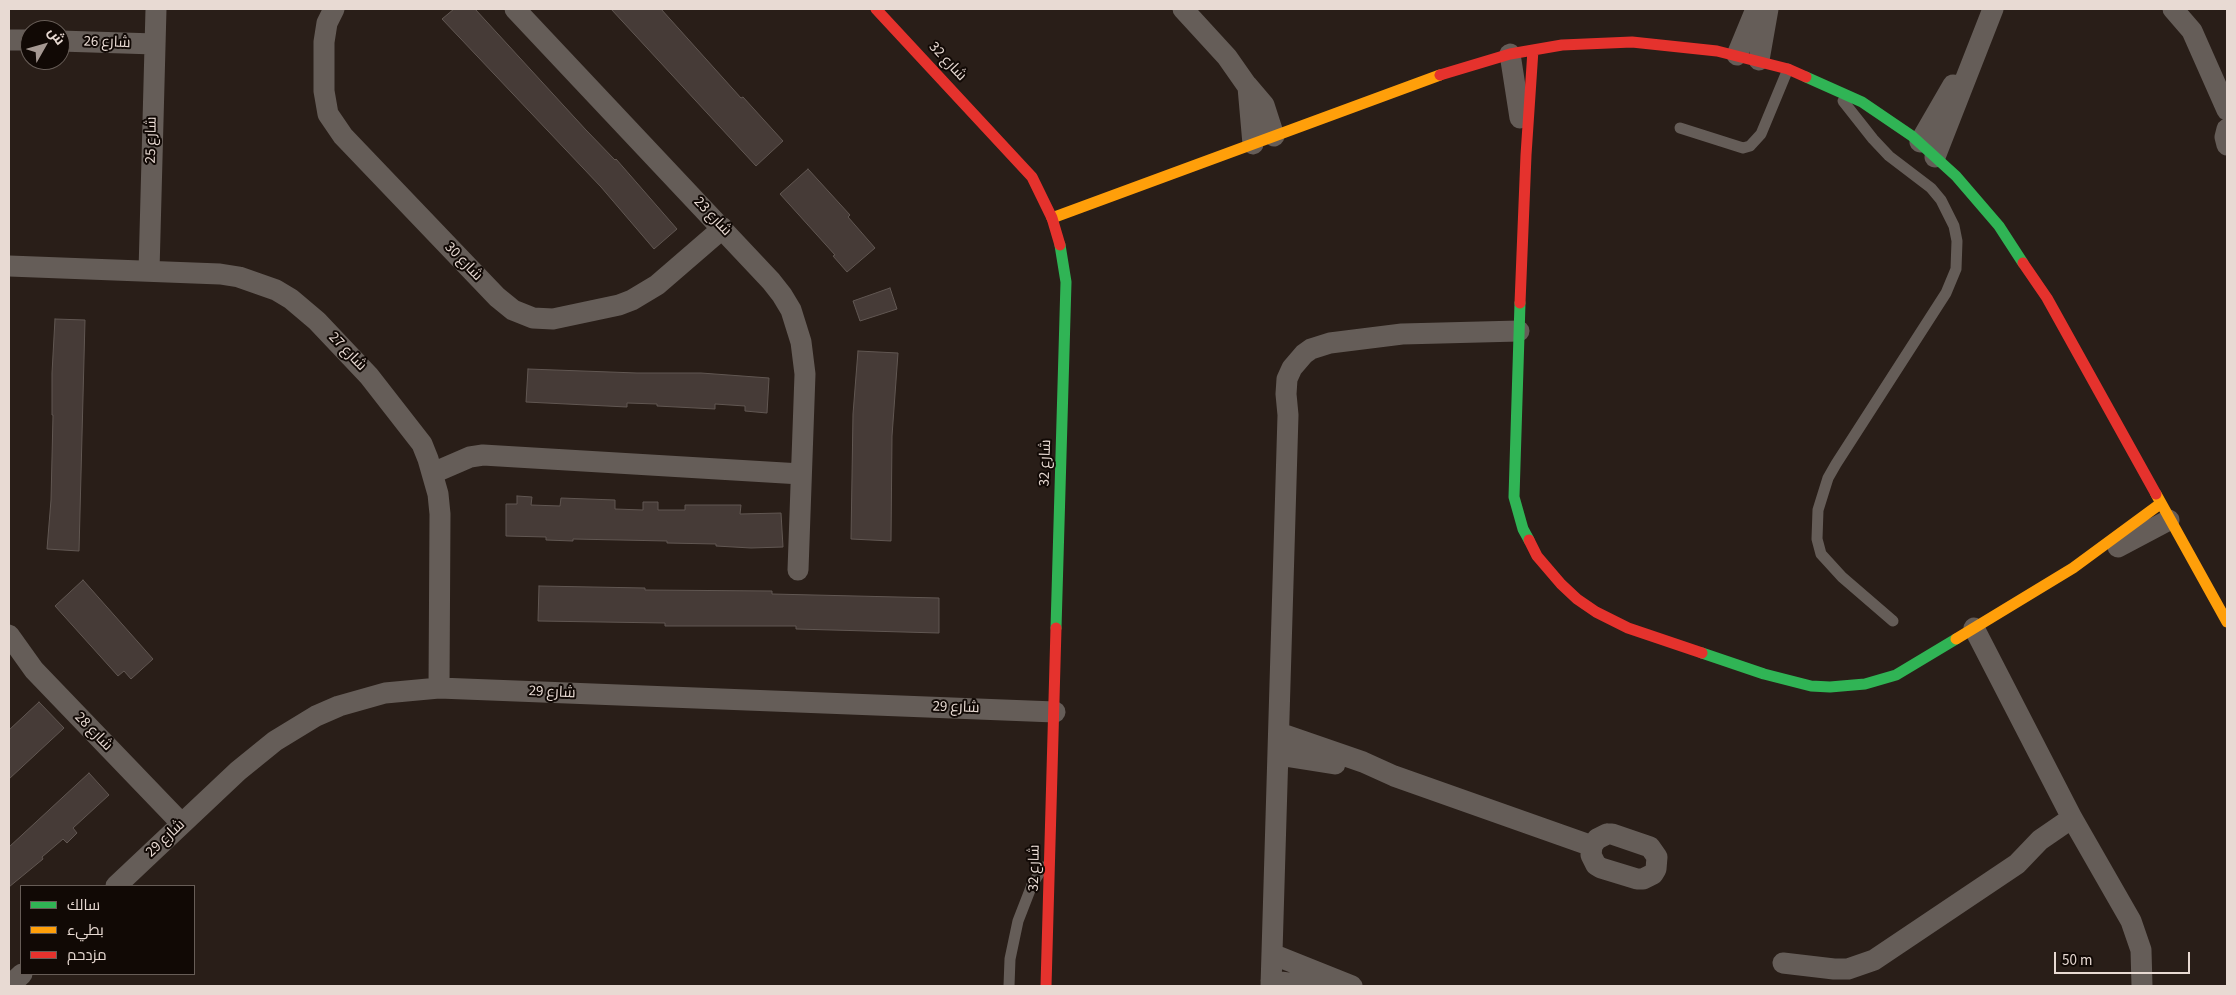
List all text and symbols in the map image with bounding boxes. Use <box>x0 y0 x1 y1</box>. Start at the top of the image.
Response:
north arrow <box>20 20 70 70</box>
text: ش <box>43 23 69 50</box>
street label: شارع 26 <box>83 33 131 53</box>
street label: شارع 32 <box>924 39 970 85</box>
street label: شارع 25 <box>143 116 161 164</box>
street label: شارع 23 <box>689 194 735 240</box>
street label: شارع 30 <box>440 239 486 285</box>
street label: شارع 27 <box>324 329 370 375</box>
street label: شارع 32 <box>1036 439 1056 487</box>
street label: شارع 29 <box>528 683 576 703</box>
street label: شارع 29 <box>932 698 980 718</box>
street label: شارع 28 <box>70 709 116 755</box>
street label: شارع 29 <box>143 816 189 862</box>
street label: شارع 32 <box>1026 844 1044 892</box>
legend <box>20 885 195 975</box>
text: سالك <box>67 895 100 916</box>
text: بطيء <box>67 920 104 941</box>
scale bar <box>2056 942 2192 974</box>
text: مزدحم <box>67 945 107 966</box>
text: 50 m <box>2062 950 2092 971</box>

